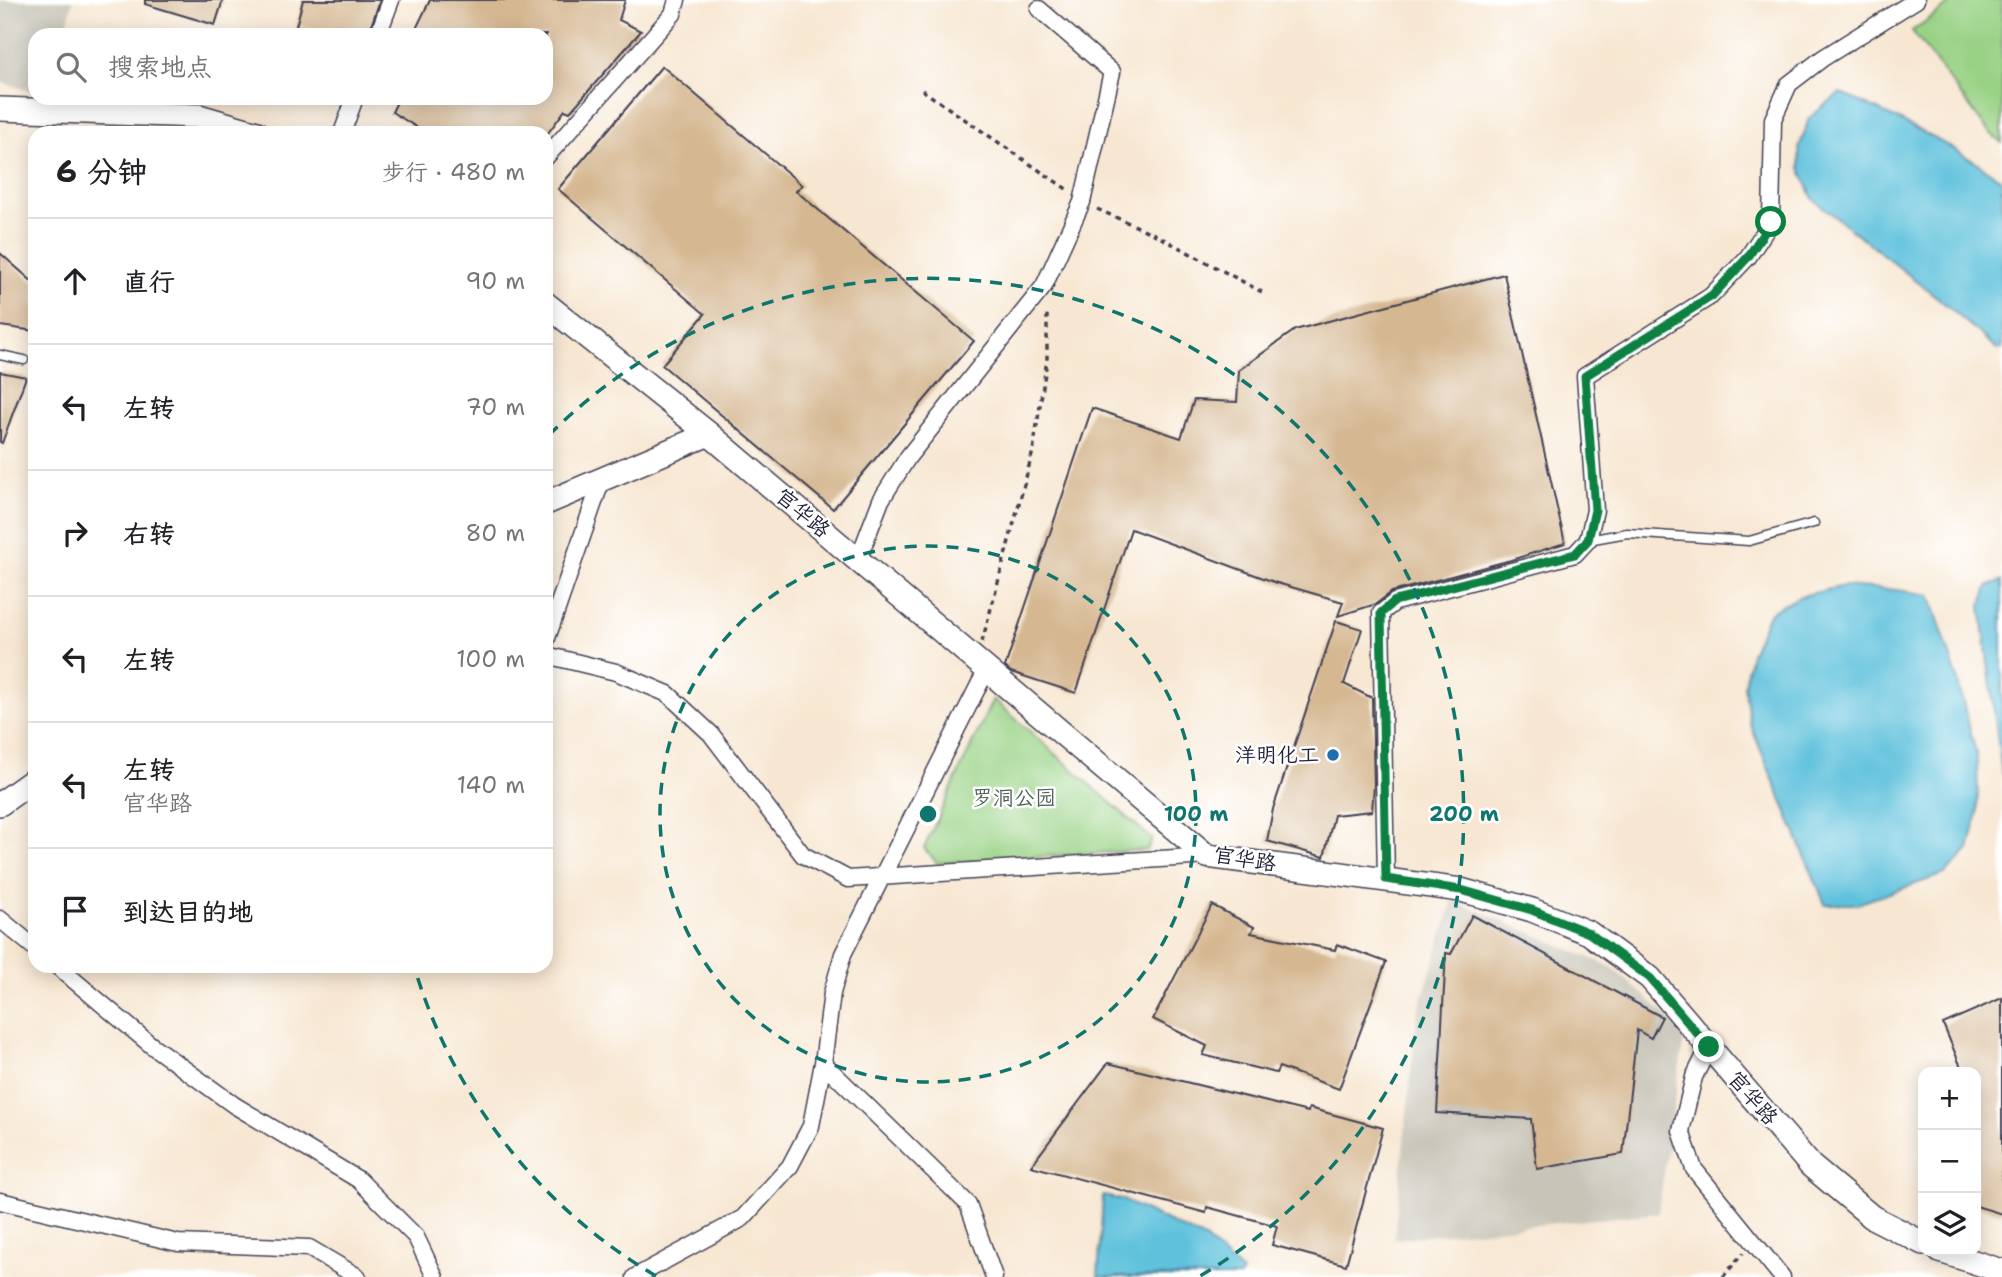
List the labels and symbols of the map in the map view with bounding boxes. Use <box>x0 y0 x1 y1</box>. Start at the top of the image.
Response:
route start <box>1755 206 1786 237</box>
street label: 官华路 <box>770 482 836 544</box>
place label: 洋明化工 <box>1235 741 1319 769</box>
marker: 洋明化工 <box>1325 747 1341 763</box>
park label: 罗洞公园 <box>972 784 1056 812</box>
text: 100 m <box>1164 800 1228 828</box>
text: 200 m <box>1429 800 1499 828</box>
centre of rings <box>916 802 940 826</box>
street label: 官华路 <box>1212 840 1278 878</box>
route end <box>1693 1031 1724 1062</box>
street label: 官华路 <box>1722 1065 1784 1131</box>

